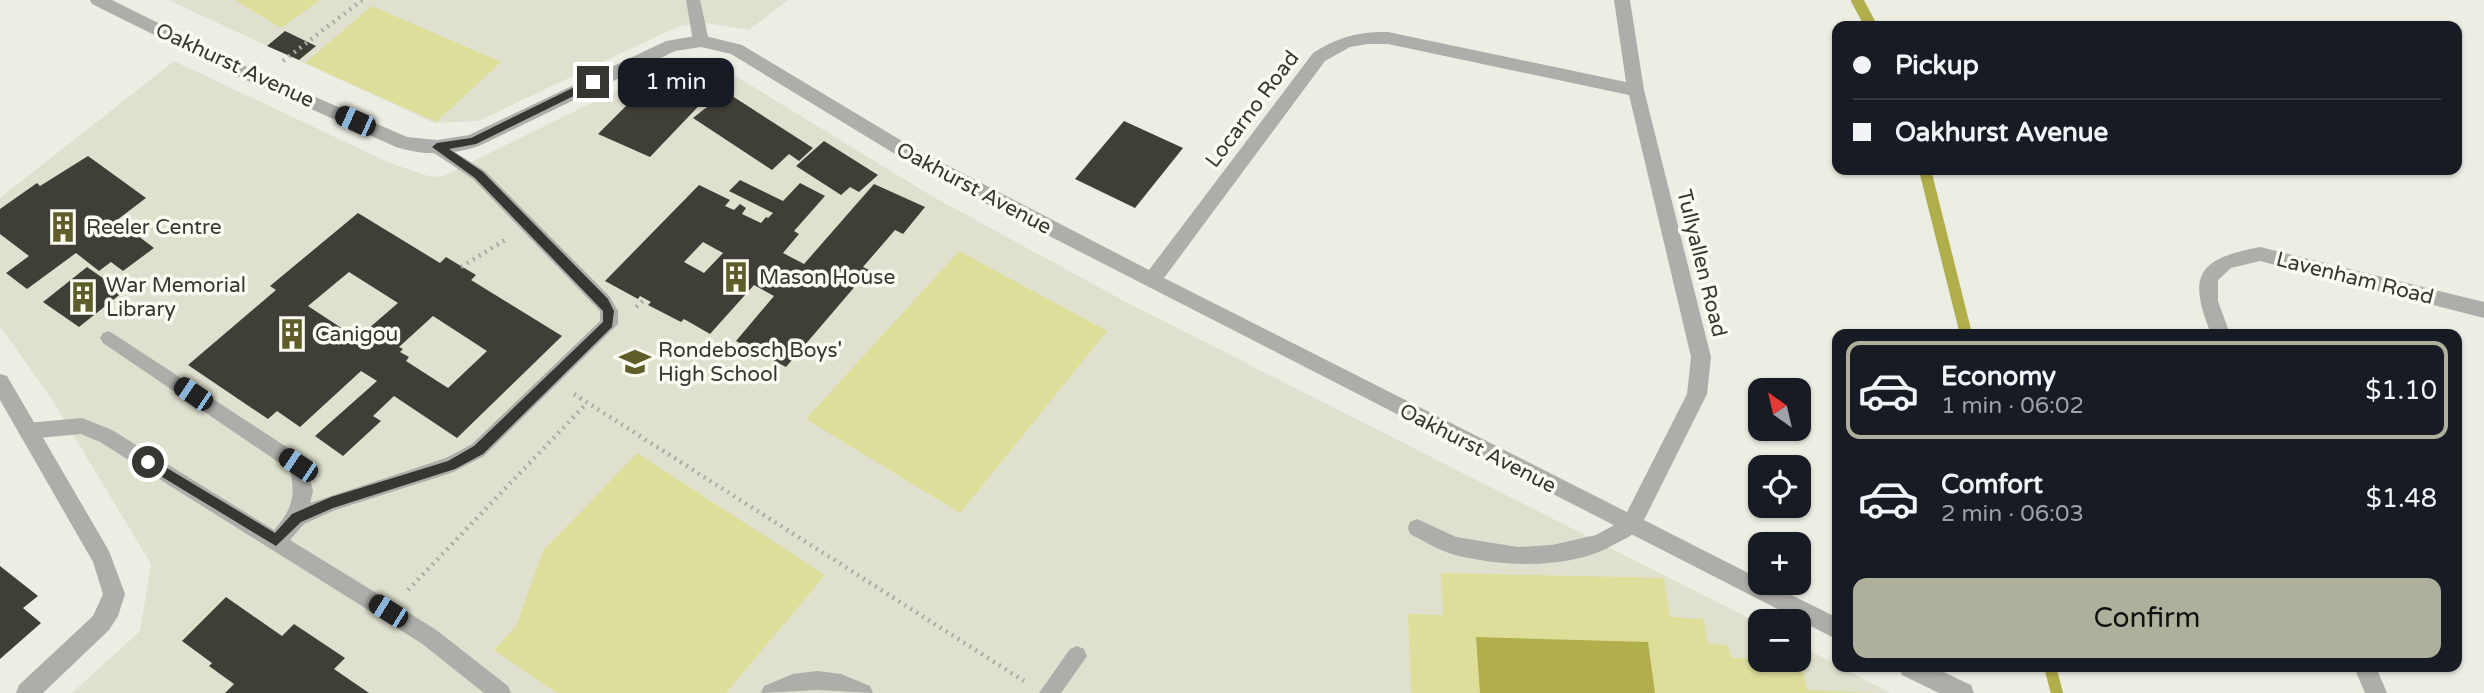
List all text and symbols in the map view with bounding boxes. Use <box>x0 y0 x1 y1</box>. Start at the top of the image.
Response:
street label: Oakhurst Avenue <box>151 18 318 113</box>
street label: Locarno Road <box>1200 46 1304 173</box>
text: Pickup <box>1895 50 1979 81</box>
callout: 1 min <box>618 57 733 106</box>
route end <box>577 66 609 98</box>
text: 1 min <box>645 68 707 96</box>
car <box>332 103 379 139</box>
text: Oakhurst Avenue <box>1895 117 2108 148</box>
street label: Oakhurst Avenue <box>892 137 1056 240</box>
street label: Tullyallen Road <box>1671 187 1732 339</box>
building icon: Reeler Centre <box>46 210 80 244</box>
place label: Reeler Centre <box>86 215 222 240</box>
street label: Lavenham Road <box>2274 247 2436 310</box>
building icon: Mason House <box>719 260 753 294</box>
place label: Mason House <box>759 265 895 290</box>
place label: War Memorial Library <box>106 273 246 322</box>
building icon: War Memorial Library <box>66 280 100 314</box>
building icon: Canigou <box>275 317 309 351</box>
place label: Canigou <box>315 322 398 347</box>
place label: Rondebosch Boys' High School <box>658 338 842 387</box>
school or university icon: Rondebosch Boys' High School <box>618 345 652 379</box>
icon: car <box>1857 359 1920 422</box>
text: Economy <box>1941 361 2056 392</box>
car <box>170 374 217 414</box>
text: $1.10 <box>2365 375 2437 406</box>
north arrow <box>1748 378 1811 441</box>
map controls <box>1748 378 1811 672</box>
text: 1 min · 06:02 <box>1941 392 2084 420</box>
street label: Oakhurst Avenue <box>1395 398 1560 499</box>
car <box>275 445 322 485</box>
route start <box>132 446 164 478</box>
button: locate <box>1748 455 1811 518</box>
icon: car <box>1857 467 1920 530</box>
text: Comfort <box>1941 469 2043 500</box>
text: $1.48 <box>2366 483 2437 514</box>
text: 2 min · 06:03 <box>1941 500 2084 528</box>
button: + <box>1748 532 1811 595</box>
button: Confirm <box>1853 578 2441 658</box>
car <box>365 591 412 631</box>
button: − <box>1748 609 1811 672</box>

